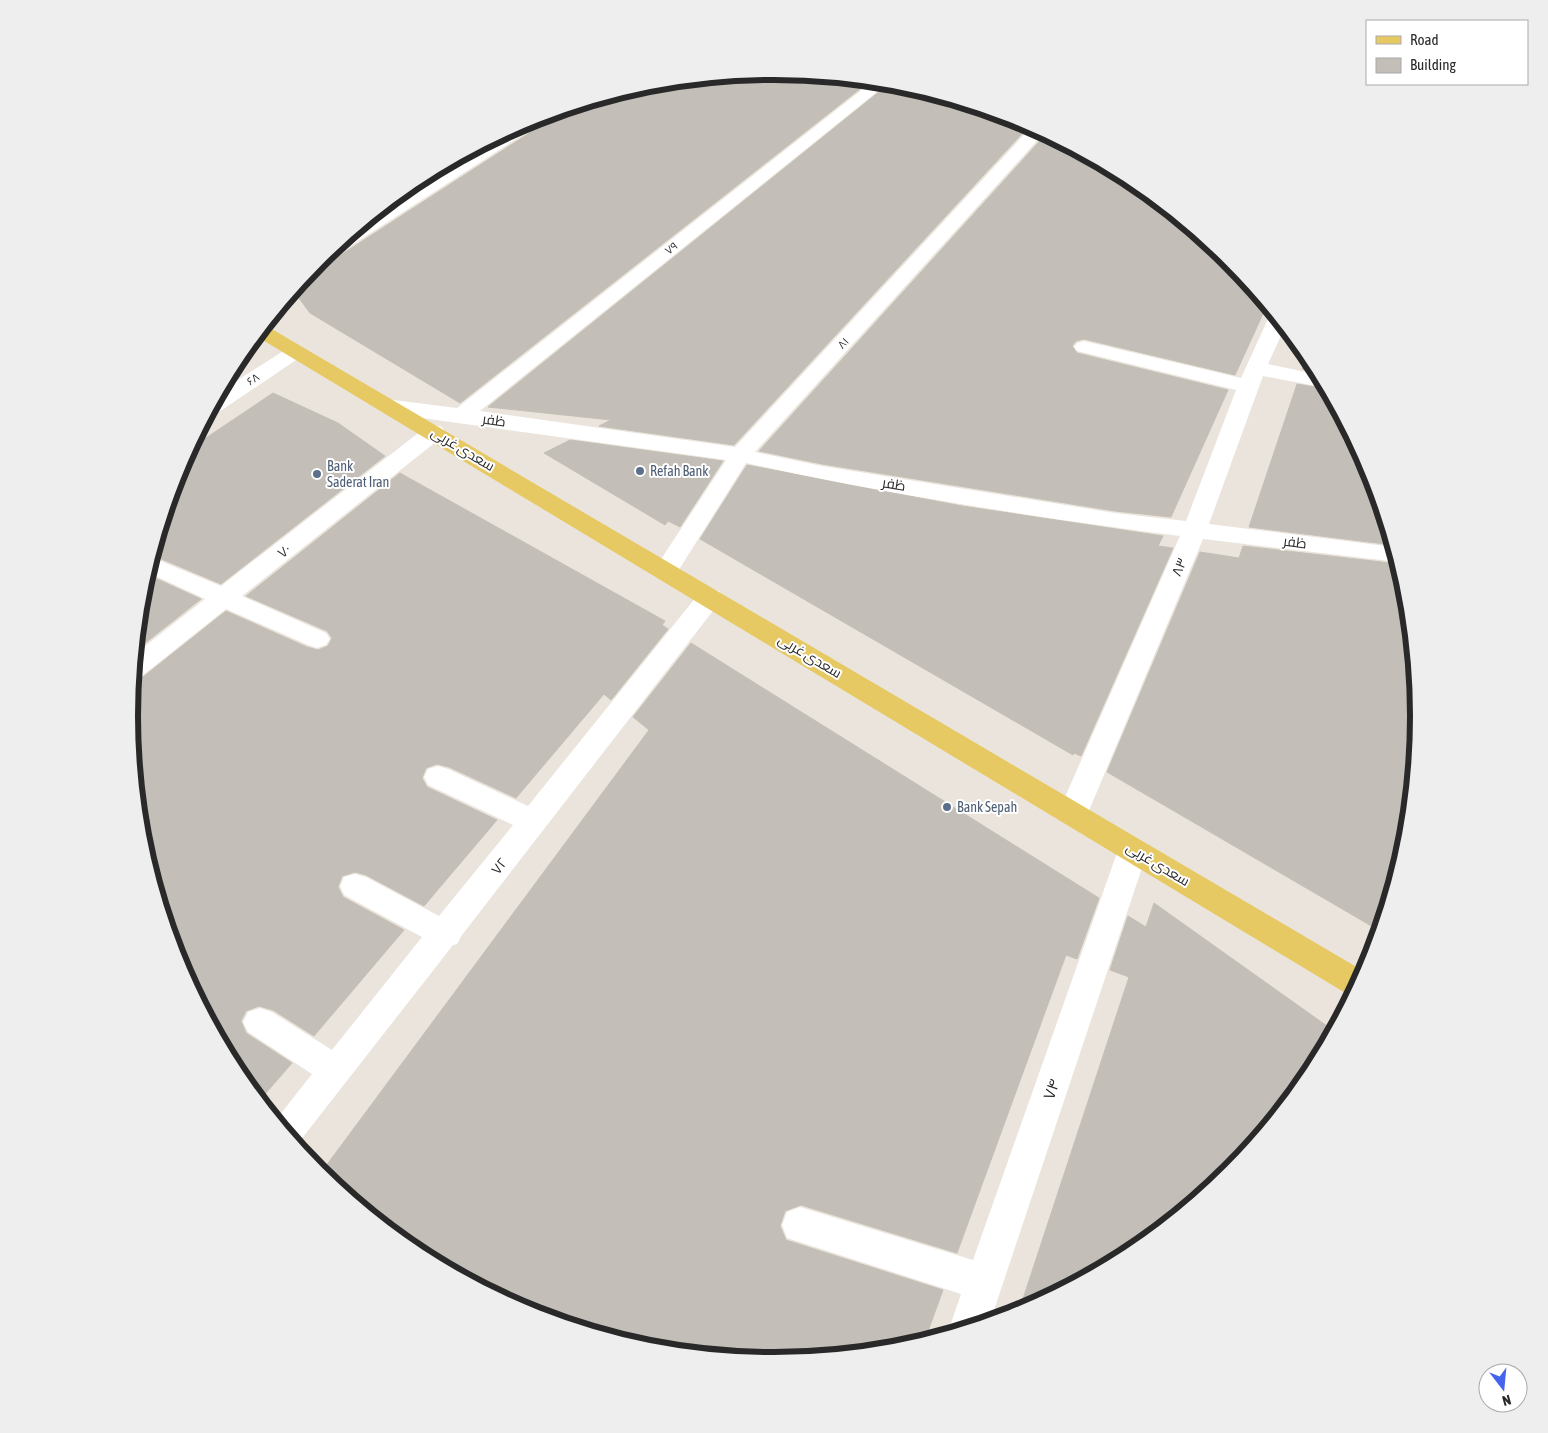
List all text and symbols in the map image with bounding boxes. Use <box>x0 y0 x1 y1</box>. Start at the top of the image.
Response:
legend <box>1366 20 1528 85</box>
text: Road <box>1410 31 1439 48</box>
text: Building <box>1410 56 1456 73</box>
street label: ۷۹ <box>662 239 680 257</box>
street label: ۸۱ <box>835 335 851 351</box>
street label: ۶۸ <box>245 371 261 387</box>
street label: ظفر <box>480 410 507 430</box>
street label: سعدی غربی <box>428 424 498 474</box>
place label: Bank Saderat Iran <box>327 458 389 490</box>
place label: Refah Bank <box>650 463 709 479</box>
marker: Refah Bank <box>634 465 646 477</box>
marker: Bank Saderat Iran <box>311 468 323 480</box>
street label: ظفر <box>880 474 907 494</box>
street label: ظفر <box>1281 533 1308 551</box>
street label: ۷۰ <box>274 541 294 561</box>
street label: ۸۳ <box>1168 555 1190 579</box>
street label: سعدی غربی <box>775 631 845 681</box>
place label: Bank Sepah <box>957 799 1017 815</box>
marker: Bank Sepah <box>941 801 953 813</box>
street label: سعدی غربی <box>1123 839 1193 889</box>
street label: ۷۲ <box>488 855 510 877</box>
street label: ۷۴ <box>1039 1076 1063 1102</box>
north arrow <box>1478 1363 1528 1413</box>
text: N <box>1500 1392 1513 1409</box>

